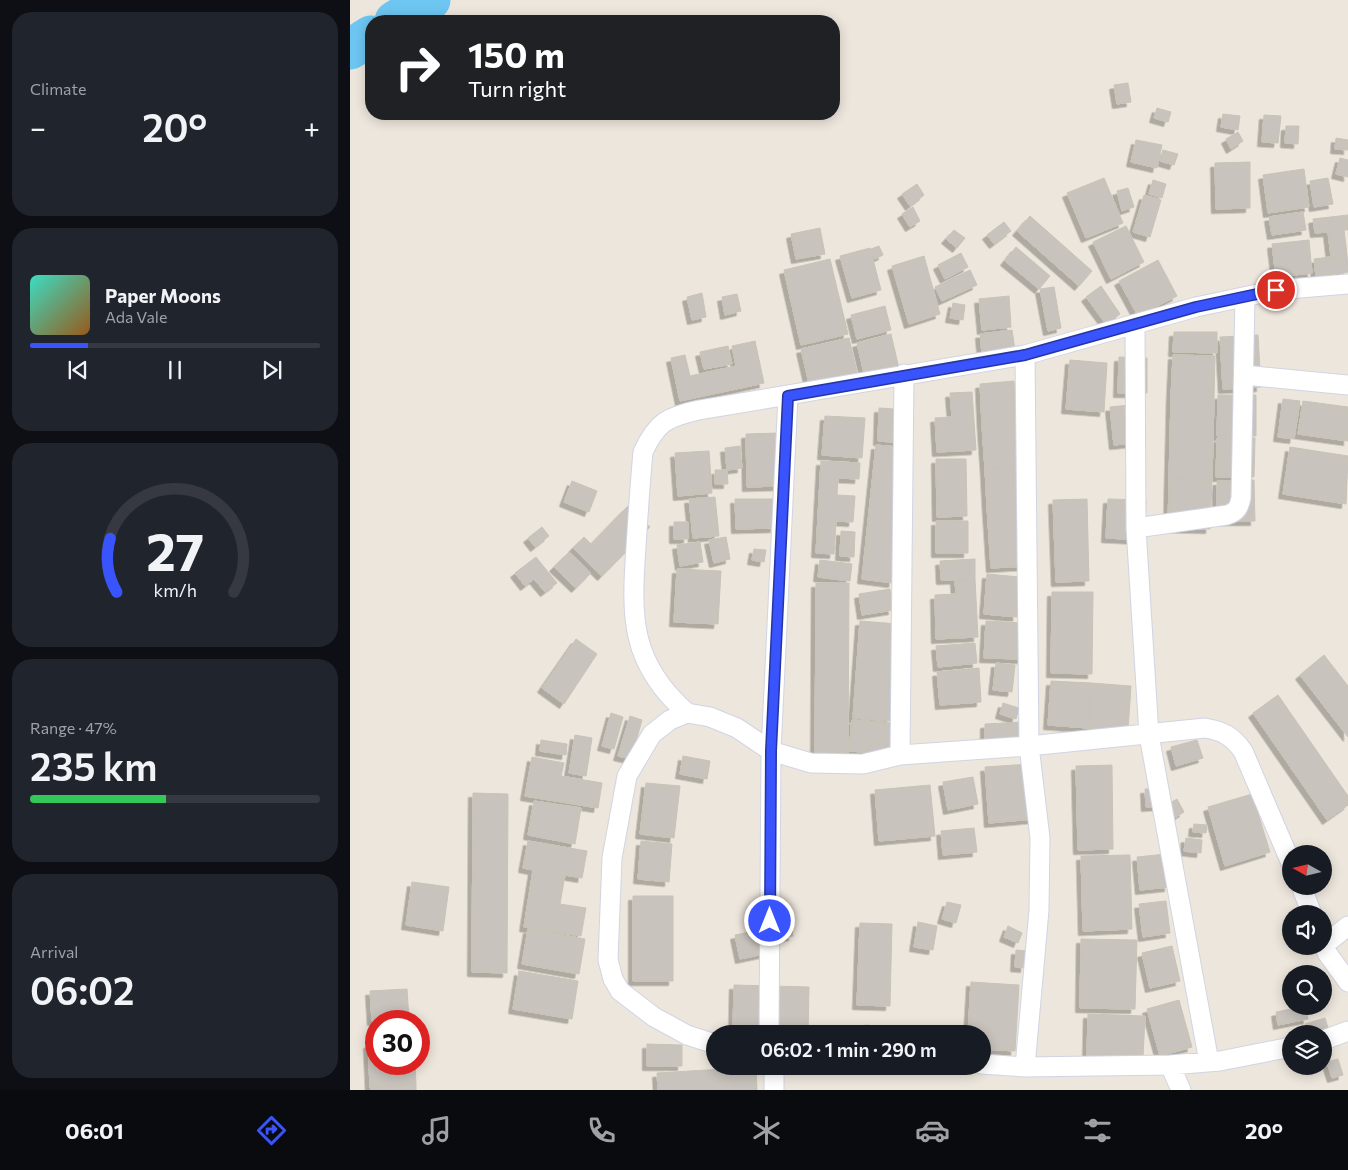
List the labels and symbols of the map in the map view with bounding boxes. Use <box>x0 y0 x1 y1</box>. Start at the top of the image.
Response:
pin <box>1255 269 1297 311</box>
north arrow <box>1282 845 1332 895</box>
position arrow <box>743 894 795 946</box>
speed limit sign: 30 <box>365 1010 430 1075</box>

